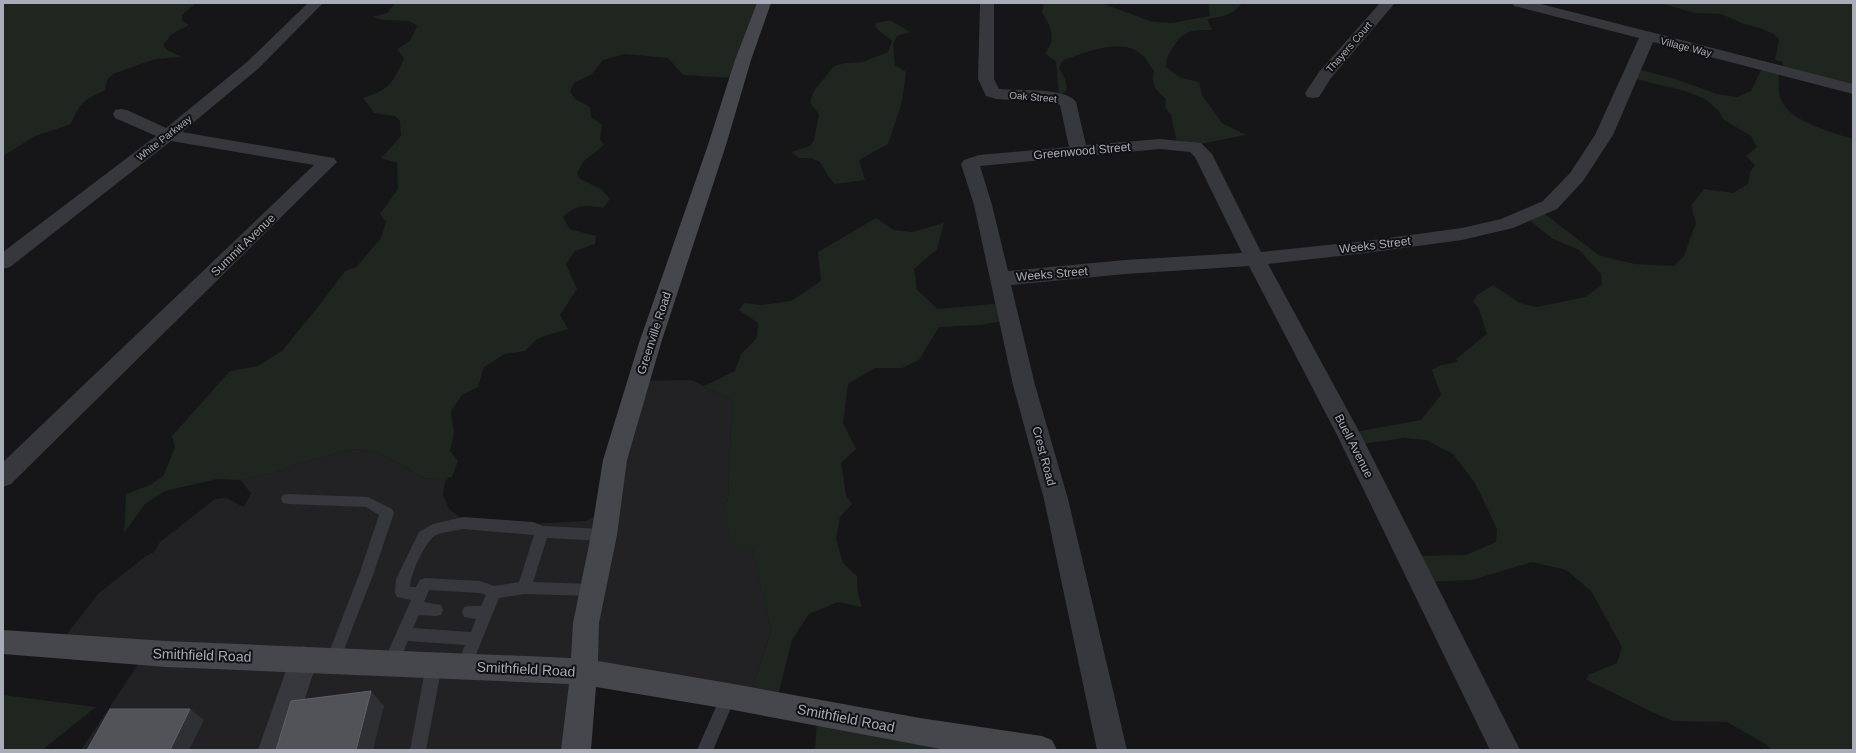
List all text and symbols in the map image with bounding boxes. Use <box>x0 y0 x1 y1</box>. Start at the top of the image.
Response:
street label: Thayers Court <box>1324 19 1374 75</box>
street label: Village Way <box>1659 35 1713 59</box>
street label: Oak Street <box>1009 89 1058 105</box>
street label: White Parkway <box>134 113 194 163</box>
street label: Greenwood Street <box>1033 140 1132 162</box>
street label: Summit Avenue <box>208 211 278 279</box>
street label: Weeks Street <box>1339 234 1412 256</box>
street label: Weeks Street <box>1016 264 1089 284</box>
street label: Greenville Road <box>634 290 674 376</box>
street label: Buell Avenue <box>1332 412 1376 481</box>
street label: Crest Road <box>1029 425 1059 487</box>
street label: Smithfield Road <box>152 645 252 665</box>
street label: Smithfield Road <box>476 658 576 680</box>
street label: Smithfield Road <box>796 701 896 735</box>

